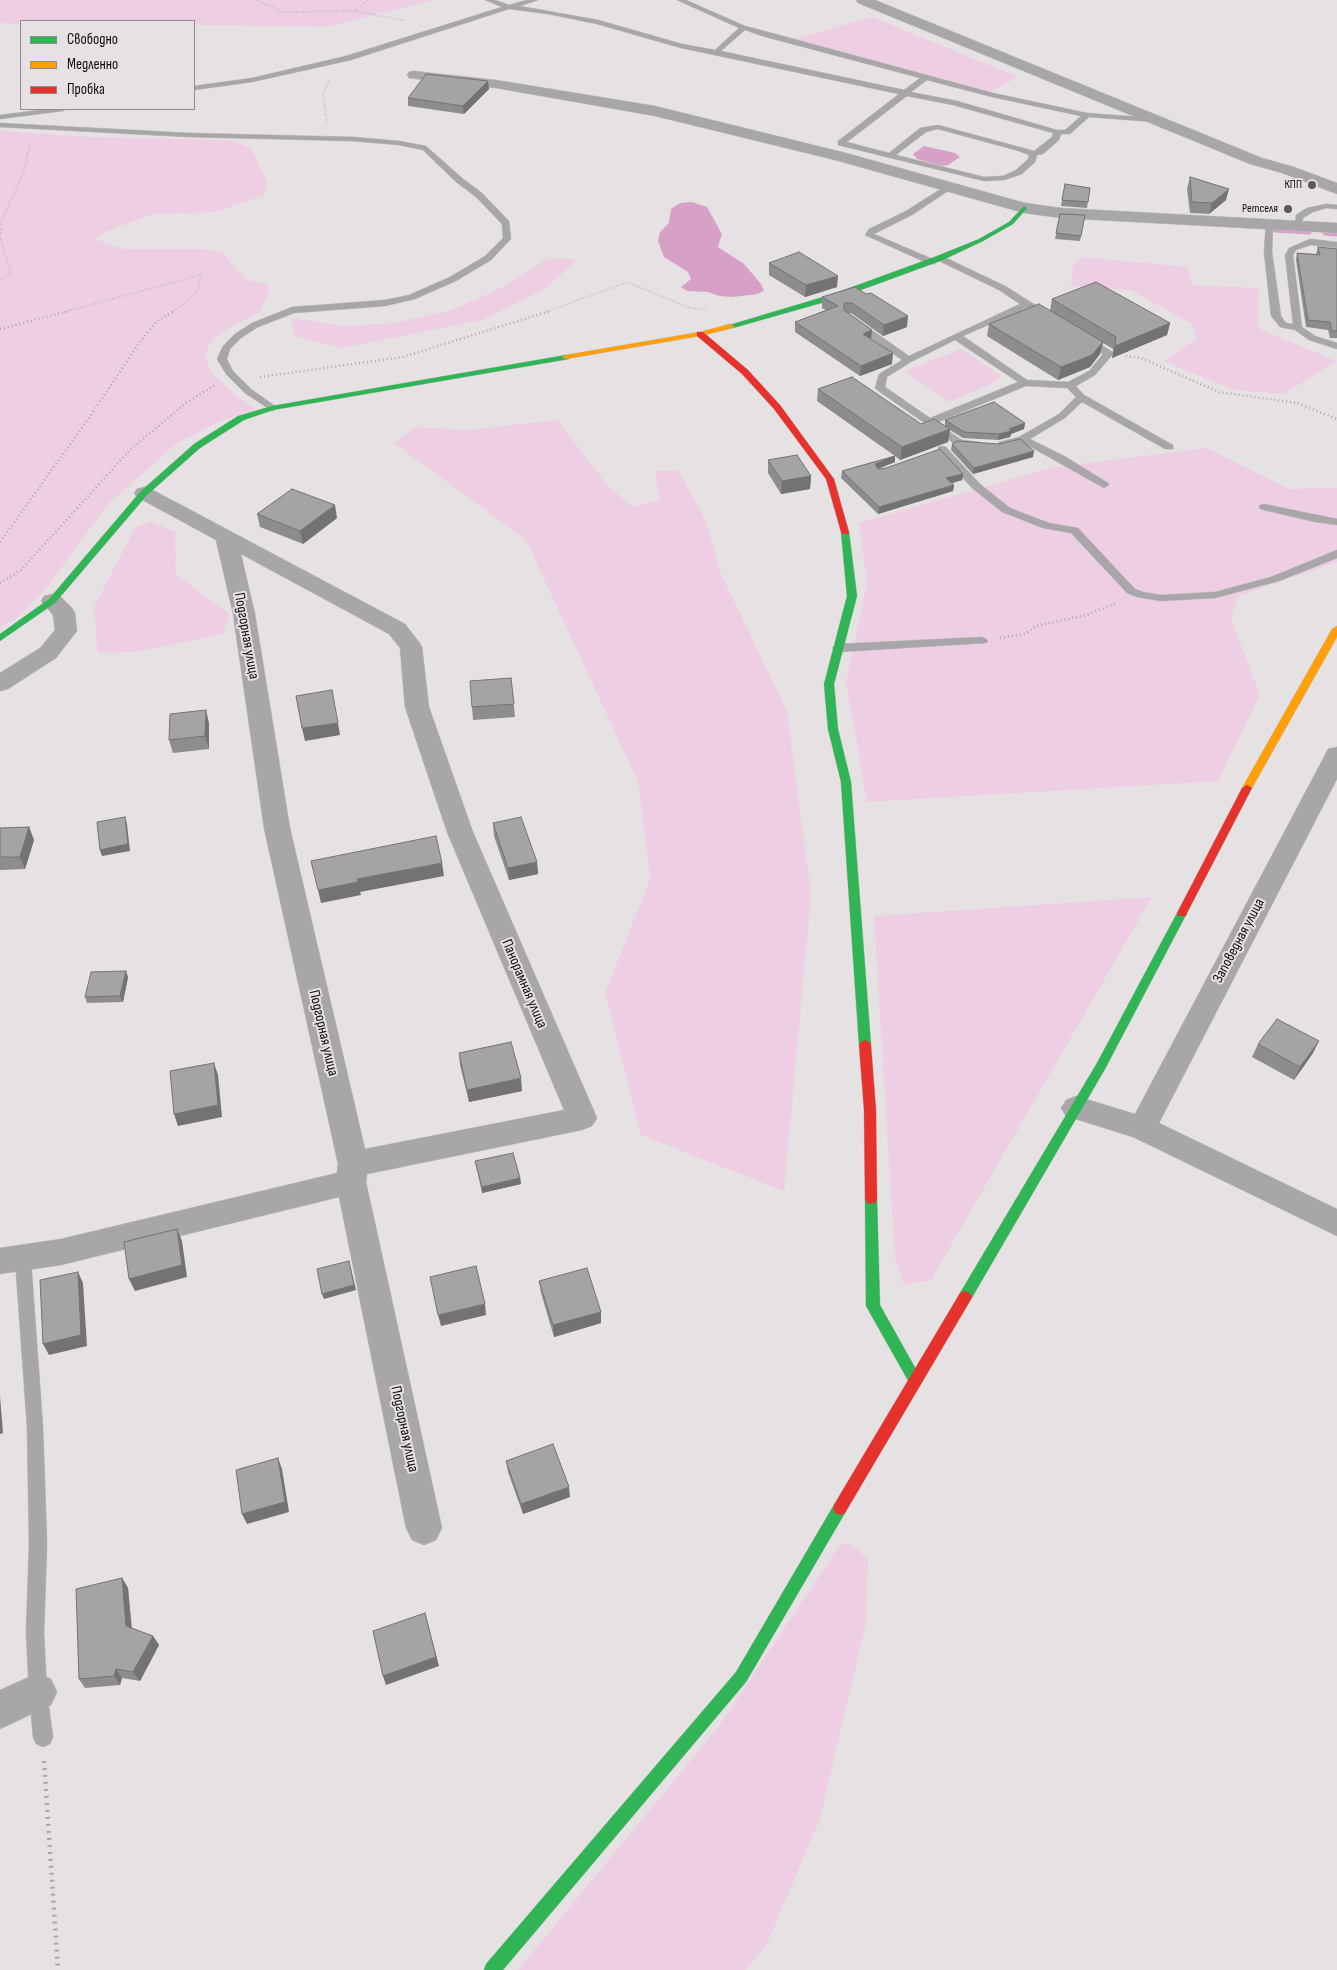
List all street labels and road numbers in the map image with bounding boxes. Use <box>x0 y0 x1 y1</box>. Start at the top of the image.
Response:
street label: Подгорная улица <box>230 591 262 681</box>
street label: Заповедная улица <box>1209 896 1269 986</box>
street label: Панорамная улица <box>497 937 551 1031</box>
street label: Подгорная улица <box>304 988 342 1078</box>
street label: Подгорная улица <box>386 1384 422 1474</box>

